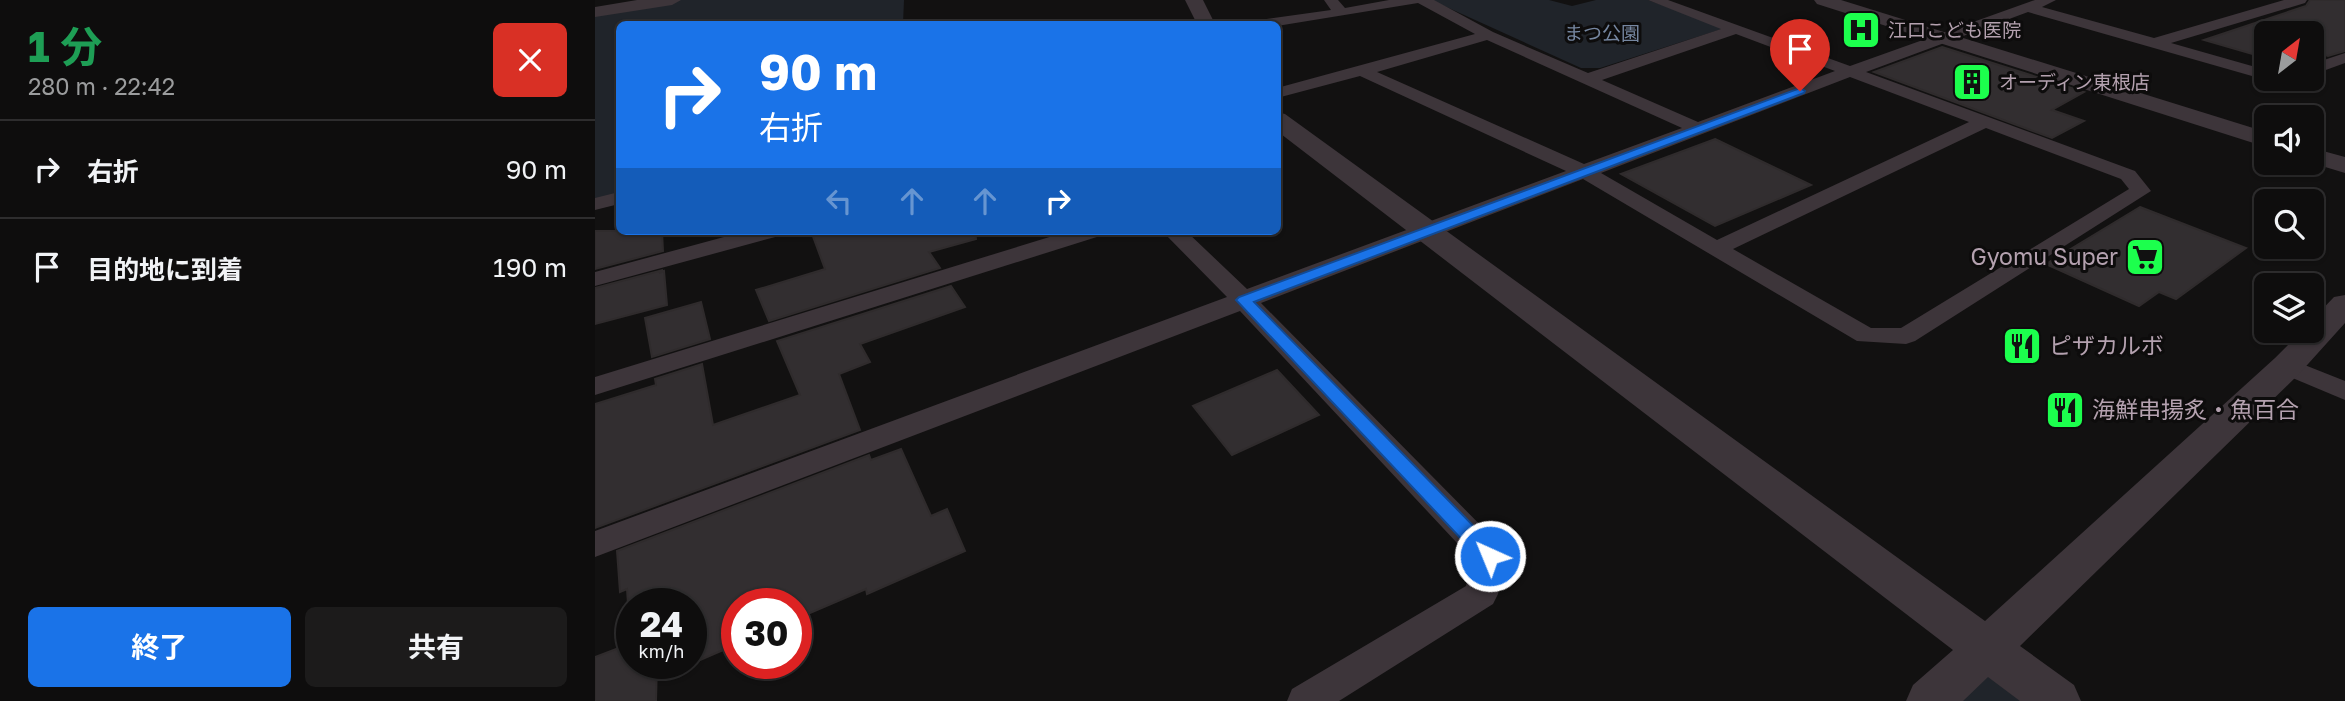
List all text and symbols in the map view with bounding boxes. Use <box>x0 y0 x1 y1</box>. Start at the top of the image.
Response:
hospital icon: 江口こども医院 <box>1840 9 1882 51</box>
place label: 江口こども医院 <box>1888 18 2021 41</box>
pin <box>1770 19 1830 91</box>
text: 1 分 <box>28 21 102 71</box>
park label: まつ公園 <box>1564 21 1640 44</box>
north arrow <box>2254 21 2324 91</box>
map controls <box>2254 21 2324 343</box>
button: close <box>493 23 567 97</box>
icon: arrive <box>1781 30 1819 68</box>
text: 90 m <box>759 42 877 101</box>
icon: right <box>644 49 735 140</box>
building icon: オーディン東根店 <box>1951 61 1993 103</box>
place label: オーディン東根店 <box>1999 70 2150 93</box>
text: 280 m · 22:42 <box>28 72 175 100</box>
button: sound <box>2254 105 2324 175</box>
text: 右折 <box>759 108 823 146</box>
icon: right <box>28 150 66 188</box>
text: 90 m <box>506 154 567 185</box>
text: 右折 <box>87 156 139 187</box>
icon: left <box>820 182 858 220</box>
icon: ahead <box>893 182 931 220</box>
icon: ahead <box>966 182 1004 220</box>
icon: right <box>1039 182 1077 220</box>
button: search <box>2254 189 2324 259</box>
supermarket icon: Gyomu Super <box>2124 236 2166 278</box>
place label: Gyomu Super <box>1970 242 2118 270</box>
icon: arrive <box>28 248 66 286</box>
text: 190 m <box>493 252 567 283</box>
text: 目的地に到着 <box>87 254 243 285</box>
button: layers <box>2254 273 2324 343</box>
restaurant icon: ピザカルボ <box>2001 325 2043 367</box>
place label: ピザカルボ <box>2049 331 2164 359</box>
restaurant icon: 海鮮串揚炙・魚百合 <box>2044 389 2086 431</box>
place label: 海鮮串揚炙・魚百合 <box>2092 395 2299 423</box>
position arrow <box>1453 519 1527 593</box>
speed limit sign: 30 <box>721 588 812 679</box>
text: 24 <box>640 603 683 645</box>
button: 終了 <box>28 607 291 687</box>
button: 共有 <box>305 607 567 687</box>
text: km/h <box>639 640 684 662</box>

